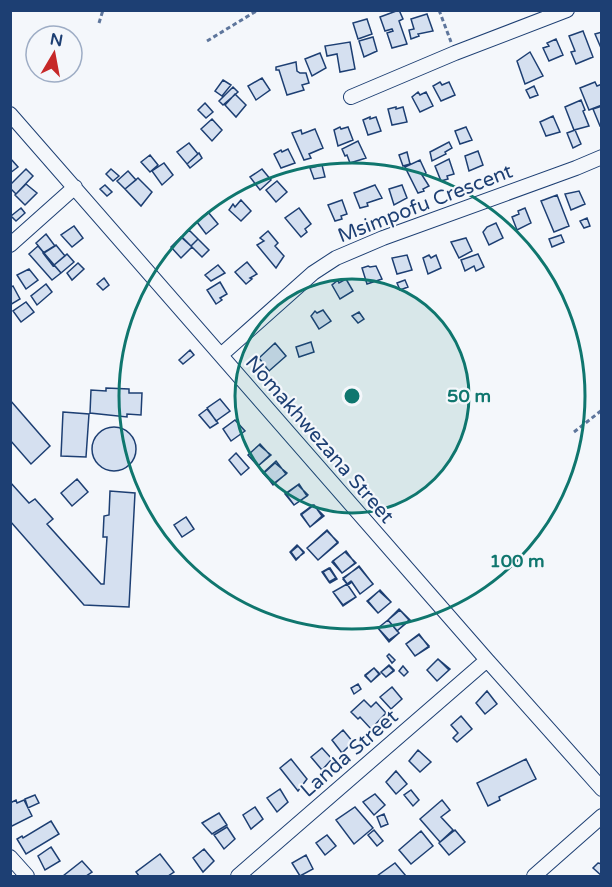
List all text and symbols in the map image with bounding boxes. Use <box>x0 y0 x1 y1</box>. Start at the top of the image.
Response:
north arrow <box>24 24 84 84</box>
text: N <box>48 29 64 51</box>
street label: Msimpofu Crescent <box>335 159 516 248</box>
street label: Nomakhwezana Street <box>240 351 399 529</box>
text: 50 m <box>447 385 491 407</box>
centre of rings <box>342 386 362 406</box>
text: 100 m <box>489 550 545 572</box>
street label: Landa Street <box>296 705 404 803</box>

